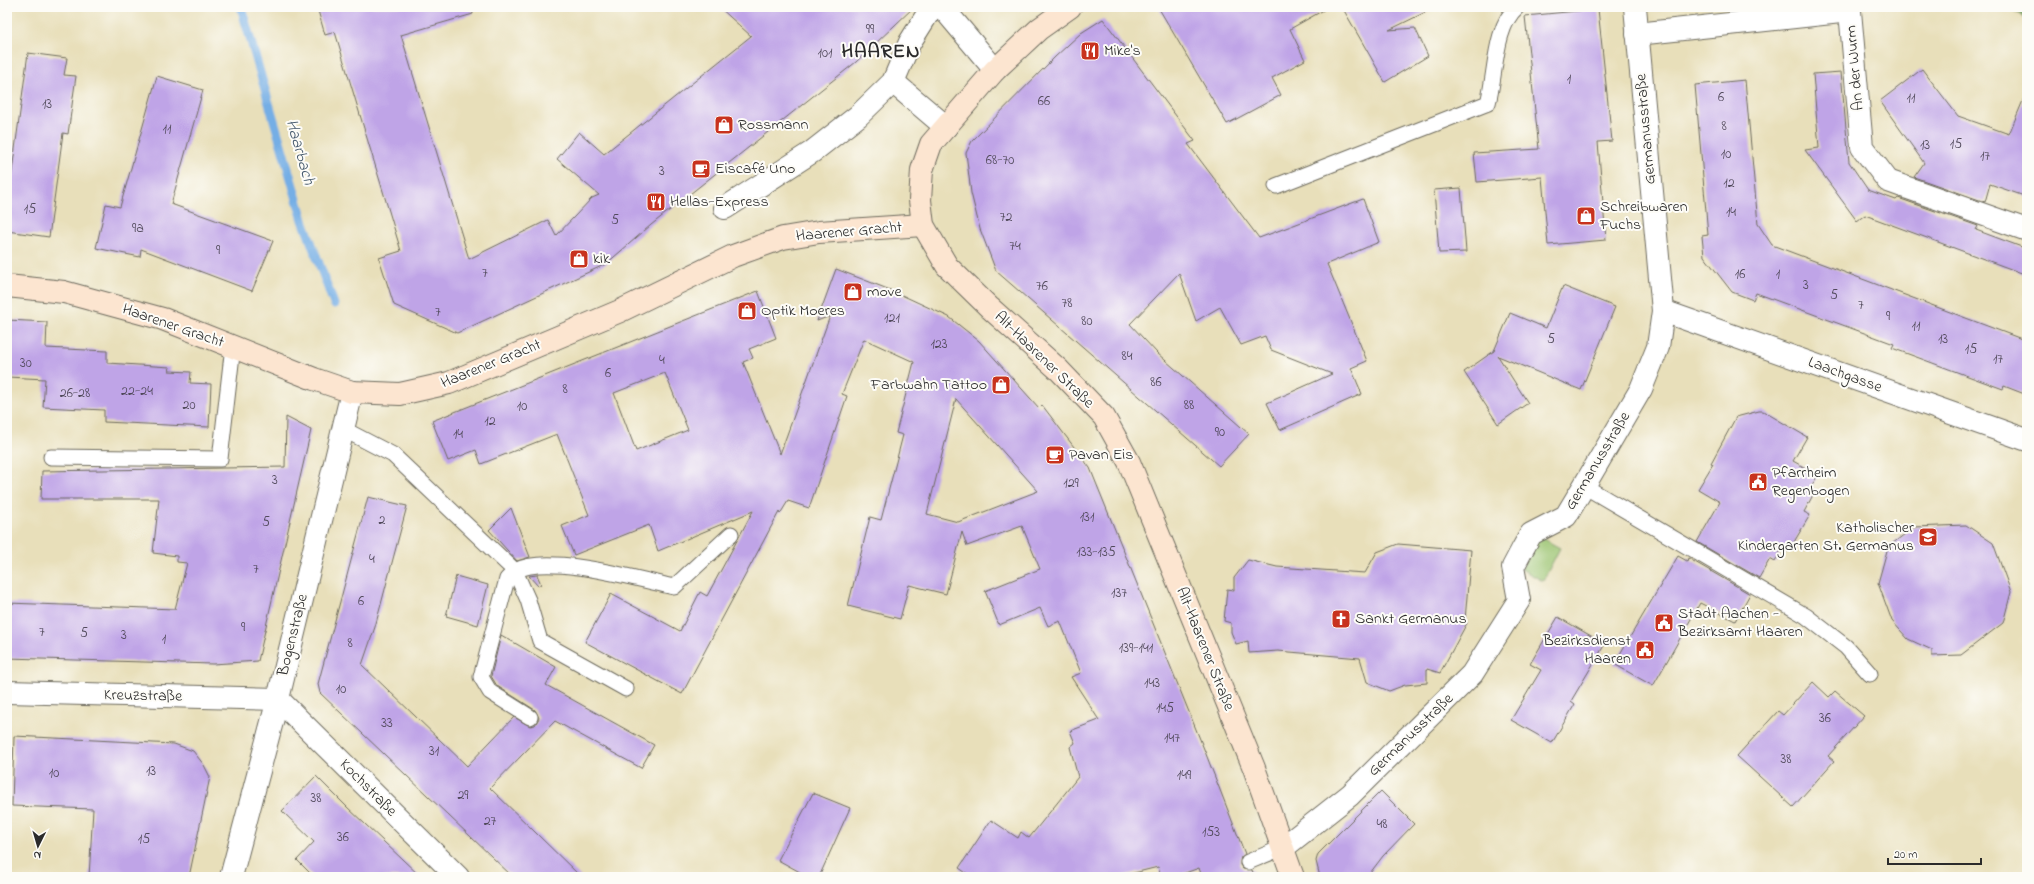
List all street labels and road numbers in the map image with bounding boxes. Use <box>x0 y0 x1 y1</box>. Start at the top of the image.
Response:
street label: An der Wurm <box>1839 24 1871 112</box>
street label: Germanusstraße <box>1629 72 1663 185</box>
street label: Haarener Gracht <box>795 215 904 249</box>
street label: Haarener Gracht <box>119 297 228 355</box>
street label: Alt-Haarener Straße <box>988 306 1100 415</box>
street label: Haarener Gracht <box>437 333 545 395</box>
street label: Laachgasse <box>1805 351 1886 400</box>
street label: Germanusstraße <box>1559 407 1637 515</box>
street label: Alt-Haarener Straße <box>1169 584 1241 715</box>
street label: Bogenstraße <box>271 591 315 680</box>
street label: Kreuzstraße <box>104 683 183 709</box>
street label: Germanusstraße <box>1363 687 1460 782</box>
street label: Kochstraße <box>334 754 403 823</box>

